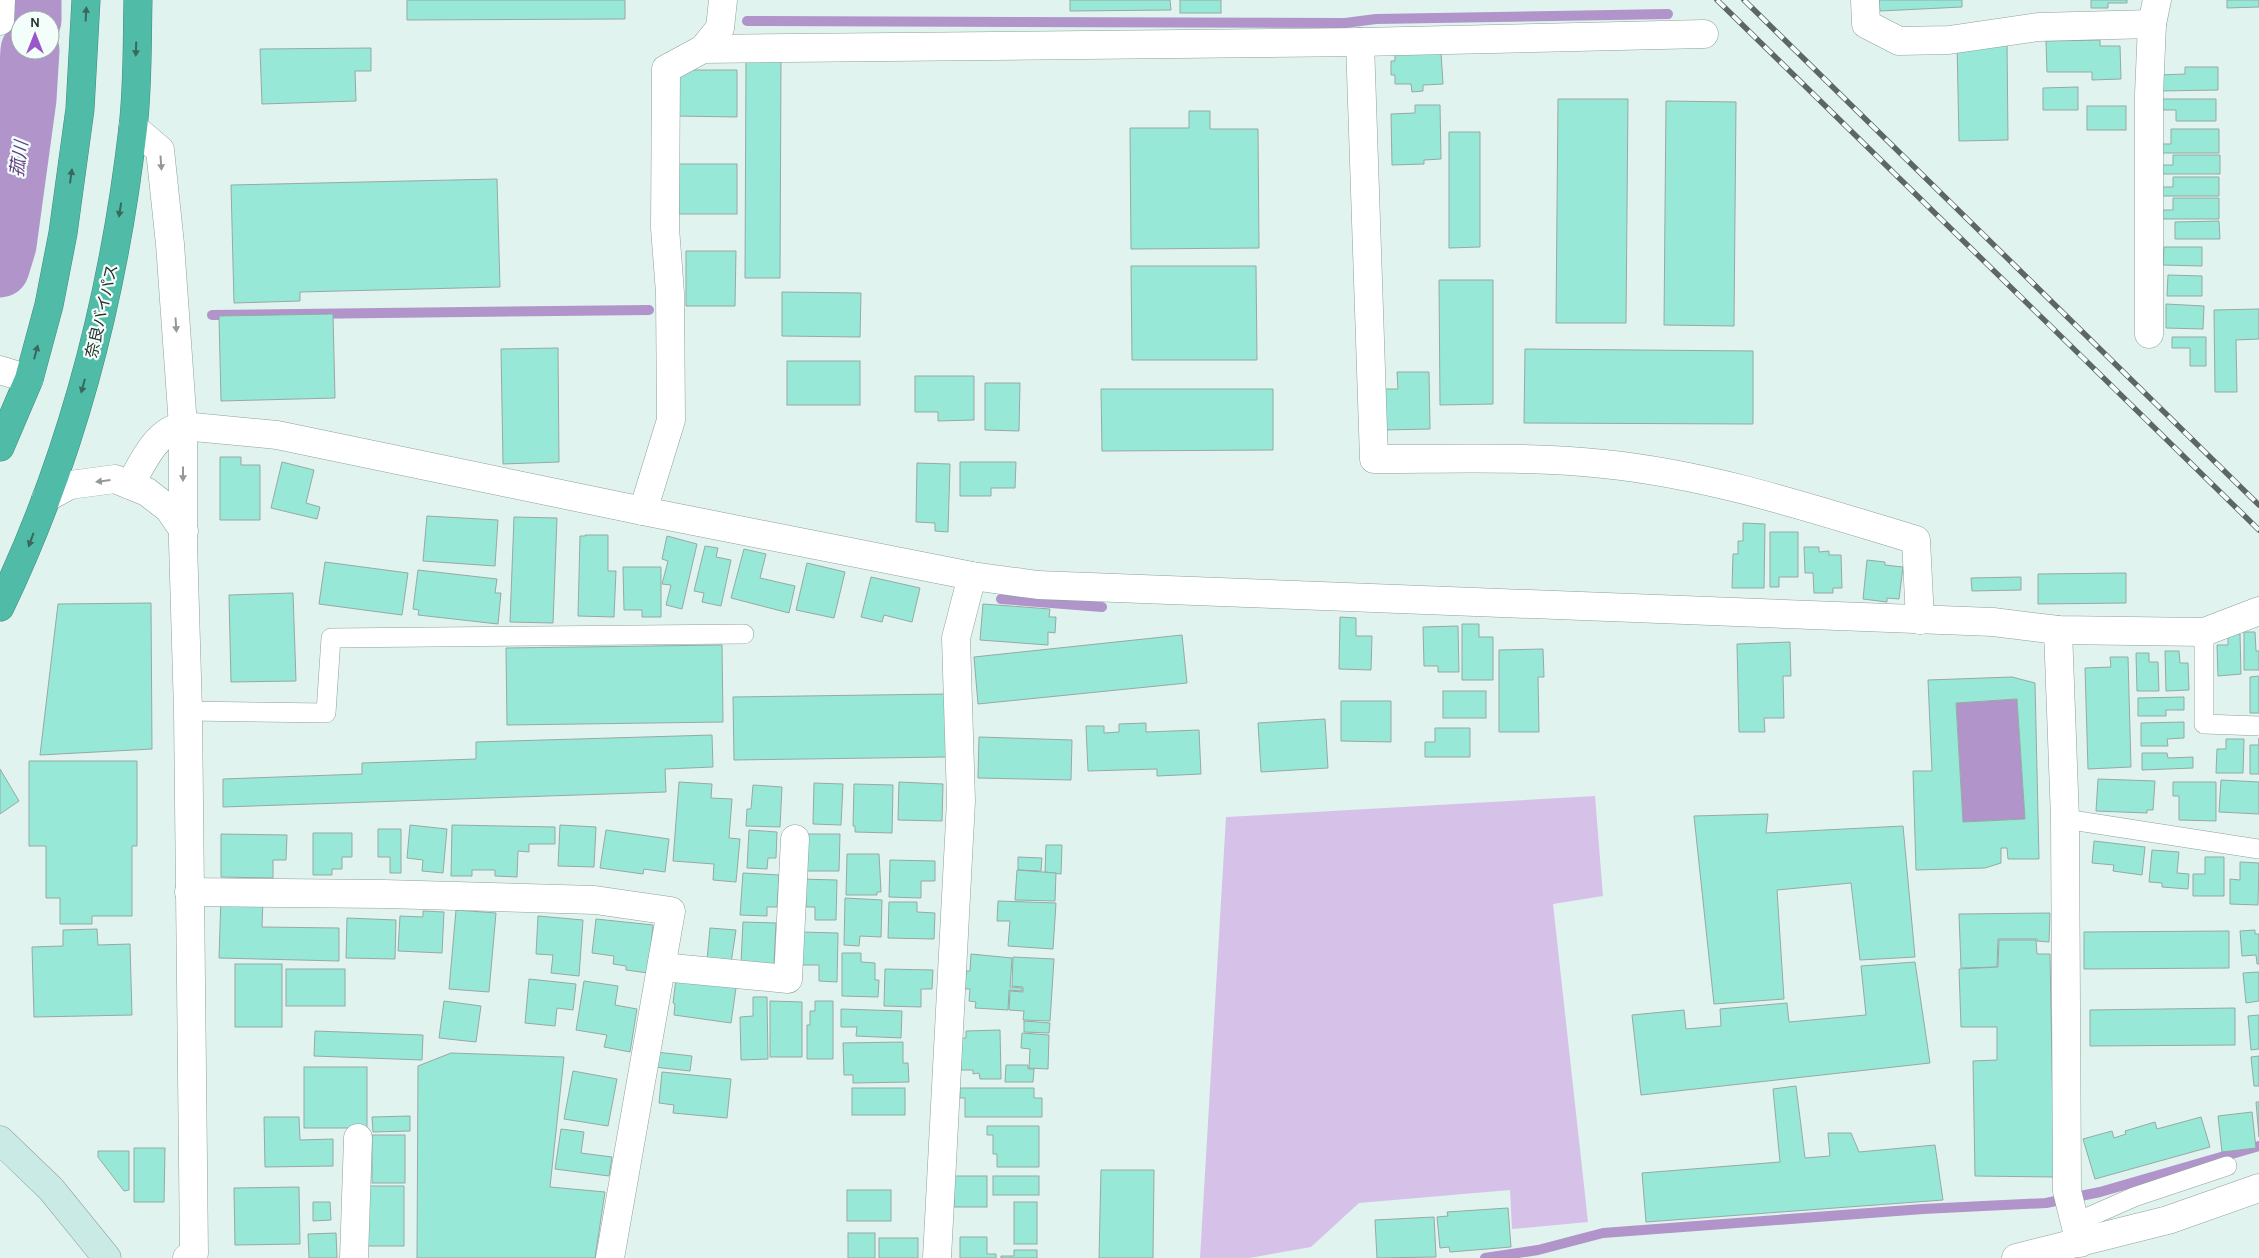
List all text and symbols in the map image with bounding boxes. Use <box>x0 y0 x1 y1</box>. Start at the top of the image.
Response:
one-way arrow <box>82 6 90 22</box>
north arrow <box>10 10 60 60</box>
text: N <box>30 14 40 31</box>
one-way arrow <box>132 41 140 57</box>
water label: 菰川 <box>6 138 33 178</box>
one-way arrow <box>157 156 165 172</box>
one-way arrow <box>67 168 75 184</box>
one-way arrow <box>116 203 124 219</box>
street label: 奈良バイパス <box>81 262 122 360</box>
one-way arrow <box>172 317 180 333</box>
one-way arrow <box>32 345 40 360</box>
one-way arrow <box>78 378 86 393</box>
one-way arrow <box>179 467 187 483</box>
one-way arrow <box>94 477 110 485</box>
one-way arrow <box>27 533 35 548</box>

